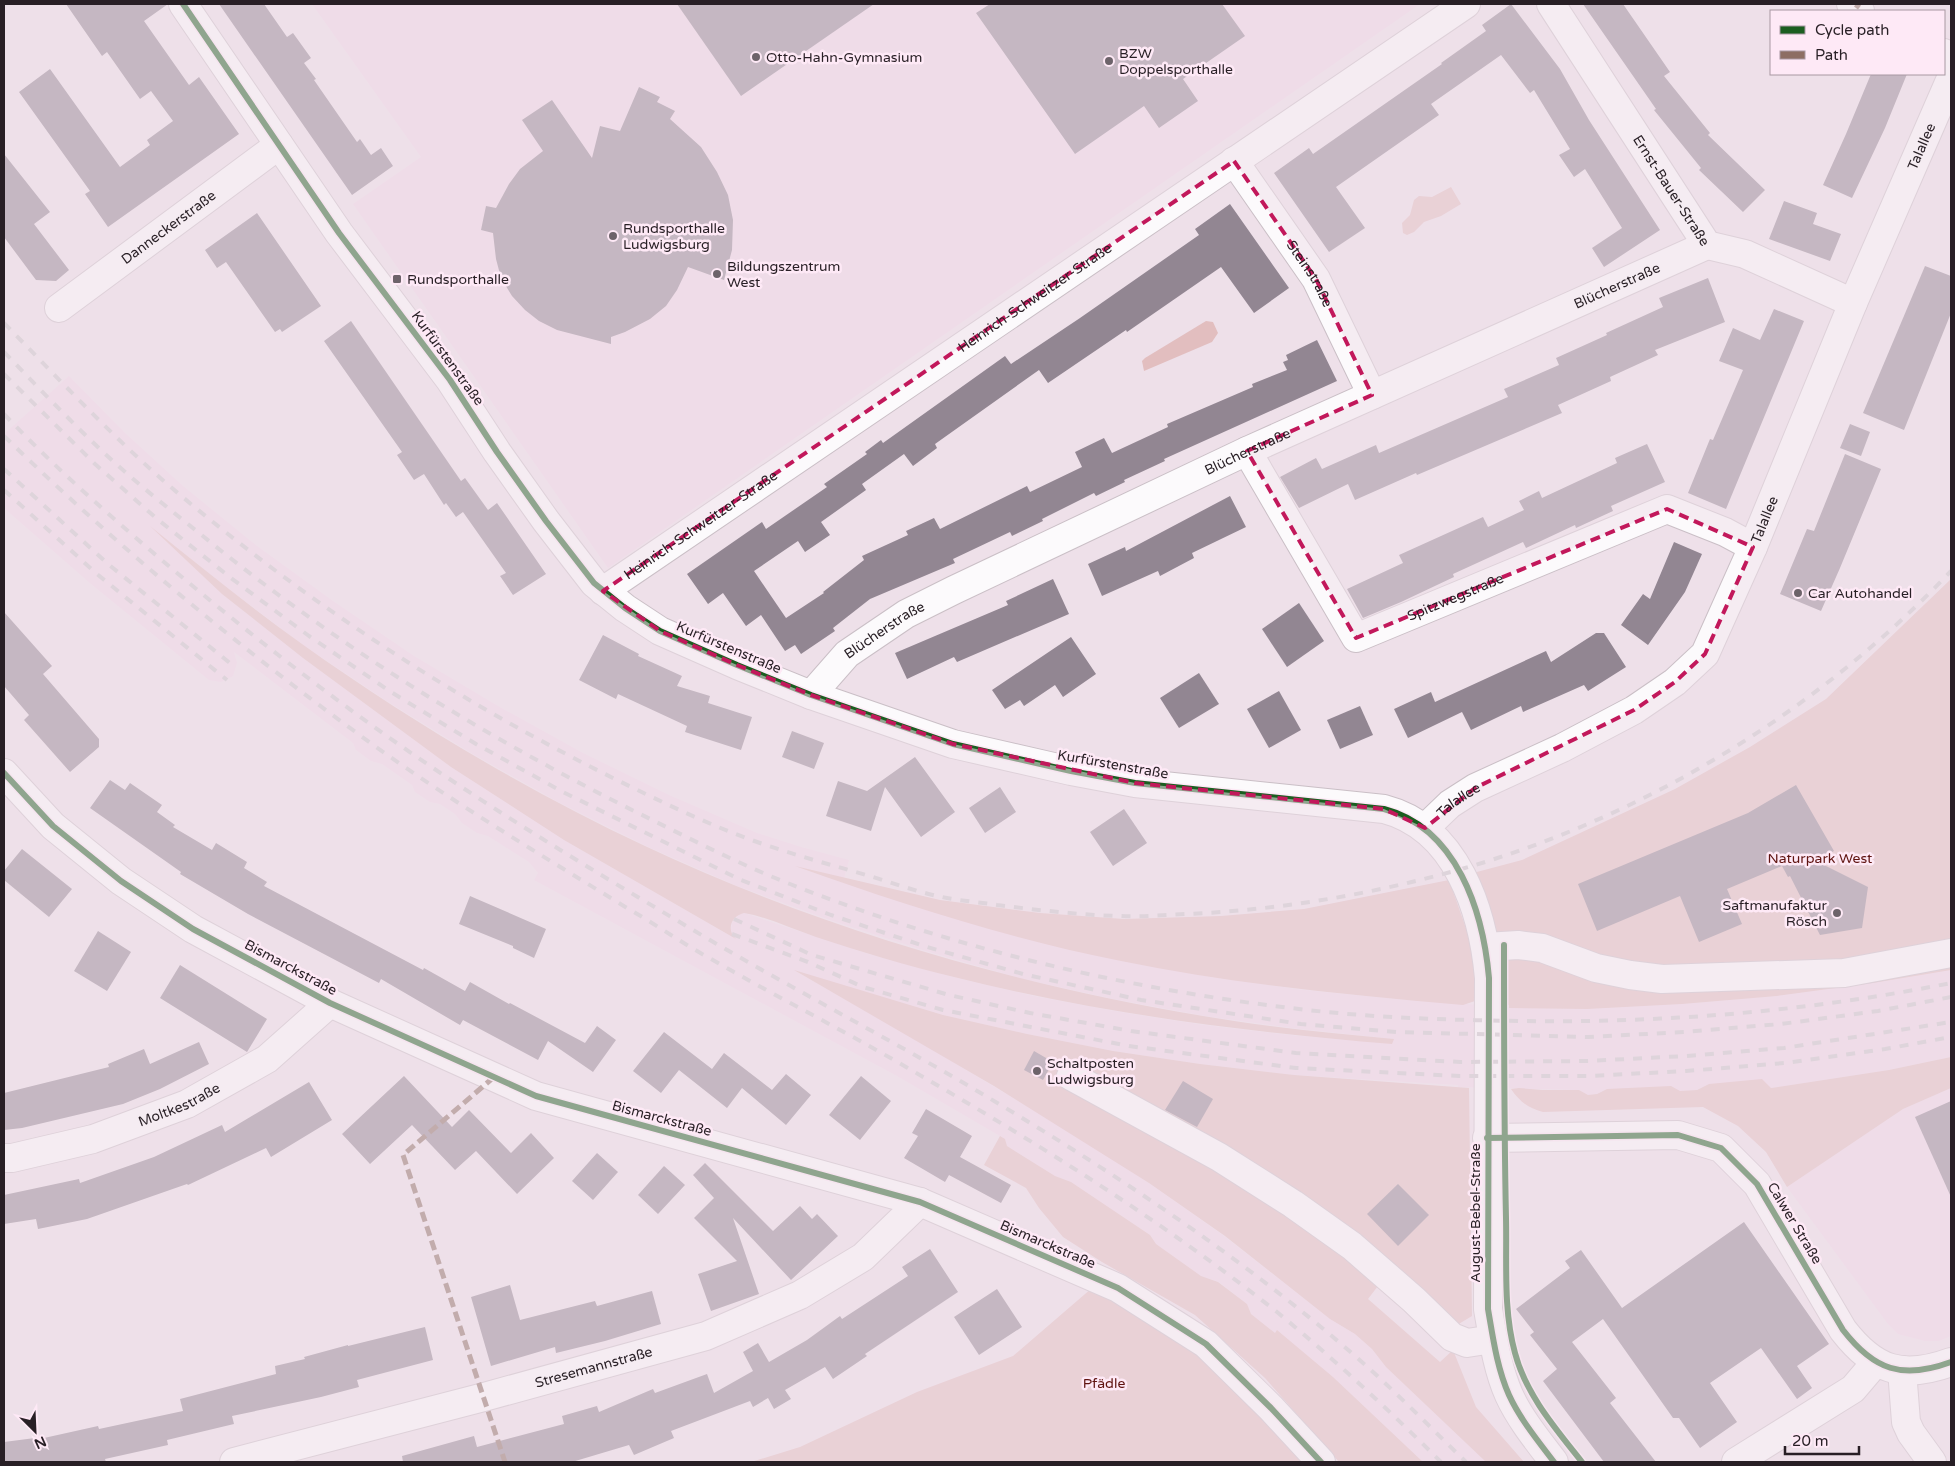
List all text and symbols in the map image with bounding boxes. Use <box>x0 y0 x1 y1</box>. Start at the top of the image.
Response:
legend <box>1770 10 1945 75</box>
text: Cycle path <box>1815 21 1889 39</box>
place label: BZW Doppelsporthalle <box>1119 45 1233 78</box>
text: Path <box>1815 46 1848 64</box>
place label: Otto-Hahn-Gymnasium <box>766 49 922 66</box>
marker: Otto-Hahn-Gymnasium <box>750 51 762 63</box>
marker: BZW Doppelsporthalle <box>1103 55 1115 67</box>
street label: Talallee <box>1904 120 1939 173</box>
street label: Ernst-Bauer-Straße <box>1629 132 1713 249</box>
street label: Danneckerstraße <box>118 187 219 268</box>
place label: Rundsporthalle Ludwigsburg <box>623 220 725 253</box>
marker: Rundsporthalle Ludwigsburg <box>607 230 619 242</box>
street label: Steinstraße <box>1283 237 1336 310</box>
street label: Heinrich-Schweitzer-Straße <box>955 240 1115 356</box>
place label: Bildungszentrum West <box>727 258 840 291</box>
street label: Blücherstraße <box>1571 259 1663 313</box>
marker: Bildungszentrum West <box>711 268 723 280</box>
place label: Rundsporthalle <box>407 271 509 288</box>
marker: Rundsporthalle <box>391 273 403 285</box>
street label: Kurfürstenstraße <box>408 308 488 409</box>
street label: Blücherstraße <box>1202 425 1293 479</box>
street label: Heinrich-Schweitzer-Straße <box>621 467 781 583</box>
street label: Talallee <box>1747 494 1782 546</box>
street label: Spitzwegstraße <box>1405 570 1506 625</box>
place label: Car Autohandel <box>1808 585 1912 602</box>
marker: Car Autohandel <box>1792 587 1804 599</box>
street label: Blücherstraße <box>841 598 928 663</box>
street label: Kurfürstenstraße <box>674 618 784 677</box>
street label: Kurfürstenstraße <box>1056 746 1170 783</box>
street label: Talallee <box>1433 779 1483 821</box>
park label: Naturpark West <box>1768 850 1873 867</box>
place label: Saftmanufaktur Rösch <box>1723 897 1828 930</box>
marker: Saftmanufaktur Rösch <box>1831 907 1843 919</box>
street label: Bismarckstraße <box>242 936 340 999</box>
place label: Schaltposten Ludwigsburg <box>1047 1055 1134 1088</box>
marker: Schaltposten Ludwigsburg <box>1031 1065 1043 1077</box>
street label: Moltkestraße <box>136 1079 223 1130</box>
street label: Bismarckstraße <box>610 1097 714 1140</box>
street label: August-Bebel-Straße <box>1467 1143 1484 1283</box>
street label: Calwer Straße <box>1764 1179 1826 1267</box>
street label: Bismarckstraße <box>997 1217 1098 1272</box>
street label: Stresemannstraße <box>533 1343 654 1392</box>
park label: Pfädle <box>1083 1375 1125 1392</box>
north arrow <box>10 1406 60 1456</box>
scale bar <box>1785 1424 1859 1456</box>
text: N <box>31 1432 49 1452</box>
text: 20 m <box>1792 1432 1829 1450</box>

